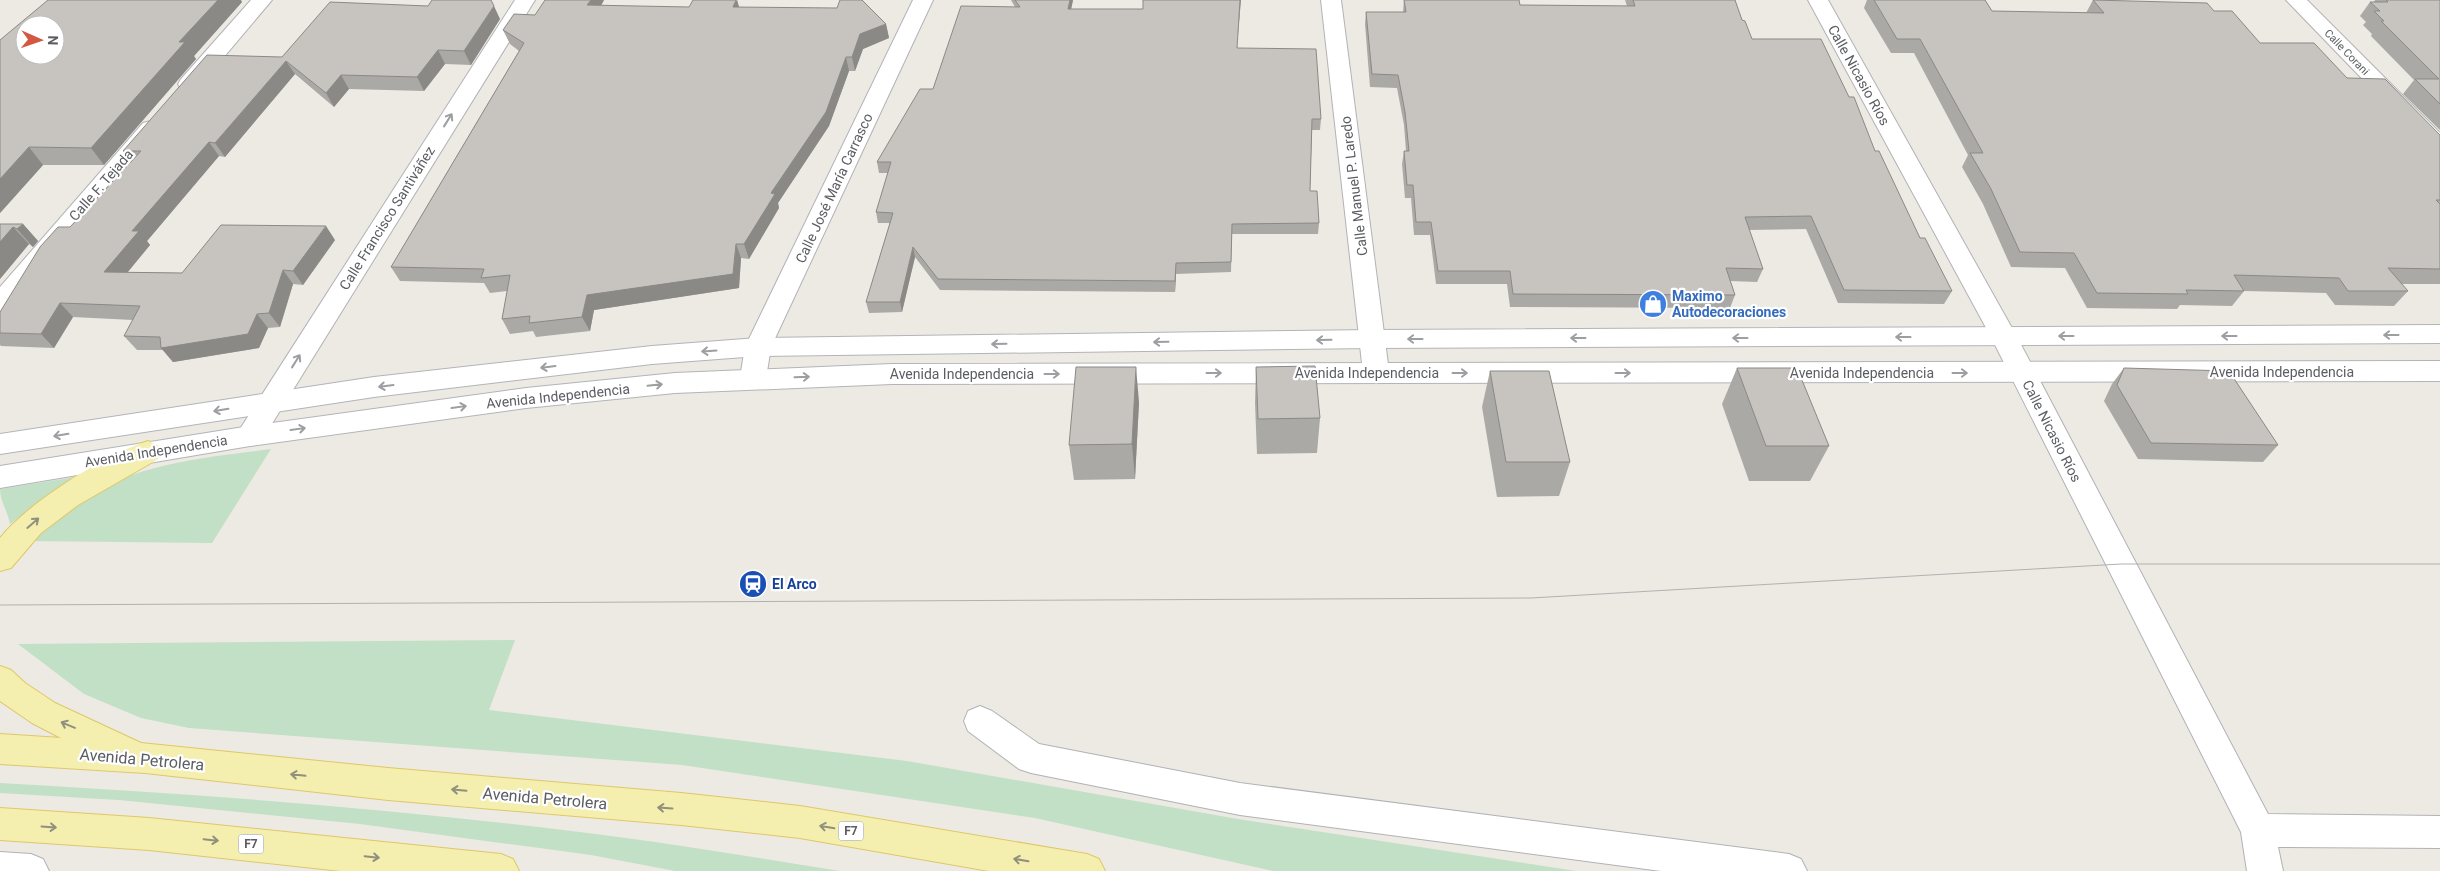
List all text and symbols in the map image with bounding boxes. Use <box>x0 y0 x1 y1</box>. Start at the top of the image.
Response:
north arrow <box>15 15 65 65</box>
street label: Calle Nicasio Ríos <box>1825 22 1893 128</box>
street label: Calle Corani <box>2322 27 2372 78</box>
text: N <box>45 35 61 46</box>
street label: Calle José María Carrasco <box>792 111 876 265</box>
one-way arrow <box>444 114 454 128</box>
street label: Calle Manuel P. Laredo <box>1337 115 1371 257</box>
street label: Calle Francisco Santiváñez <box>336 143 438 293</box>
street label: Calle F. Tejada <box>66 146 136 224</box>
place label: Maximo Autodecoraciones <box>1672 288 1786 320</box>
shop icon: Maximo Autodecoraciones <box>1638 289 1668 319</box>
one-way arrow <box>2384 330 2400 340</box>
one-way arrow <box>2059 331 2075 341</box>
one-way arrow <box>2221 331 2237 340</box>
one-way arrow <box>1895 332 1911 342</box>
one-way arrow <box>1570 333 1586 343</box>
one-way arrow <box>1732 333 1748 343</box>
one-way arrow <box>1407 334 1424 344</box>
one-way arrow <box>1316 335 1332 345</box>
one-way arrow <box>1154 337 1170 346</box>
one-way arrow <box>991 339 1007 348</box>
one-way arrow <box>702 346 718 355</box>
one-way arrow <box>290 354 301 368</box>
one-way arrow <box>540 362 556 372</box>
street label: Avenida Independencia <box>2210 364 2354 380</box>
street label: Avenida Independencia <box>1295 365 1439 381</box>
street label: Avenida Independencia <box>1790 365 1934 381</box>
street label: Avenida Independencia <box>890 366 1034 382</box>
one-way arrow <box>1206 368 1222 378</box>
one-way arrow <box>1452 368 1468 378</box>
one-way arrow <box>1614 368 1630 378</box>
one-way arrow <box>1952 368 1968 378</box>
one-way arrow <box>1044 369 1060 379</box>
one-way arrow <box>794 372 810 381</box>
street label: Calle Nicasio Ríos <box>2019 377 2085 485</box>
one-way arrow <box>647 380 663 390</box>
one-way arrow <box>379 381 395 391</box>
street label: Avenida Independencia <box>485 381 631 411</box>
one-way arrow <box>451 402 467 412</box>
one-way arrow <box>214 405 230 415</box>
one-way arrow <box>290 424 306 434</box>
one-way arrow <box>53 430 69 440</box>
street label: Avenida Independencia <box>83 432 229 470</box>
one-way arrow <box>26 517 39 529</box>
station icon: El Arco <box>738 569 768 599</box>
place label: El Arco <box>772 576 817 592</box>
one-way arrow <box>61 720 76 730</box>
street label: Avenida Petrolera <box>79 745 205 774</box>
one-way arrow <box>290 770 306 779</box>
street label: Avenida Petrolera <box>482 784 608 813</box>
one-way arrow <box>452 786 468 795</box>
one-way arrow <box>658 803 674 813</box>
one-way arrow <box>819 821 835 831</box>
road number: F7 <box>838 821 864 840</box>
one-way arrow <box>40 823 56 832</box>
road number: F7 <box>238 834 264 854</box>
one-way arrow <box>202 835 218 845</box>
one-way arrow <box>364 852 380 862</box>
one-way arrow <box>1014 854 1030 864</box>

